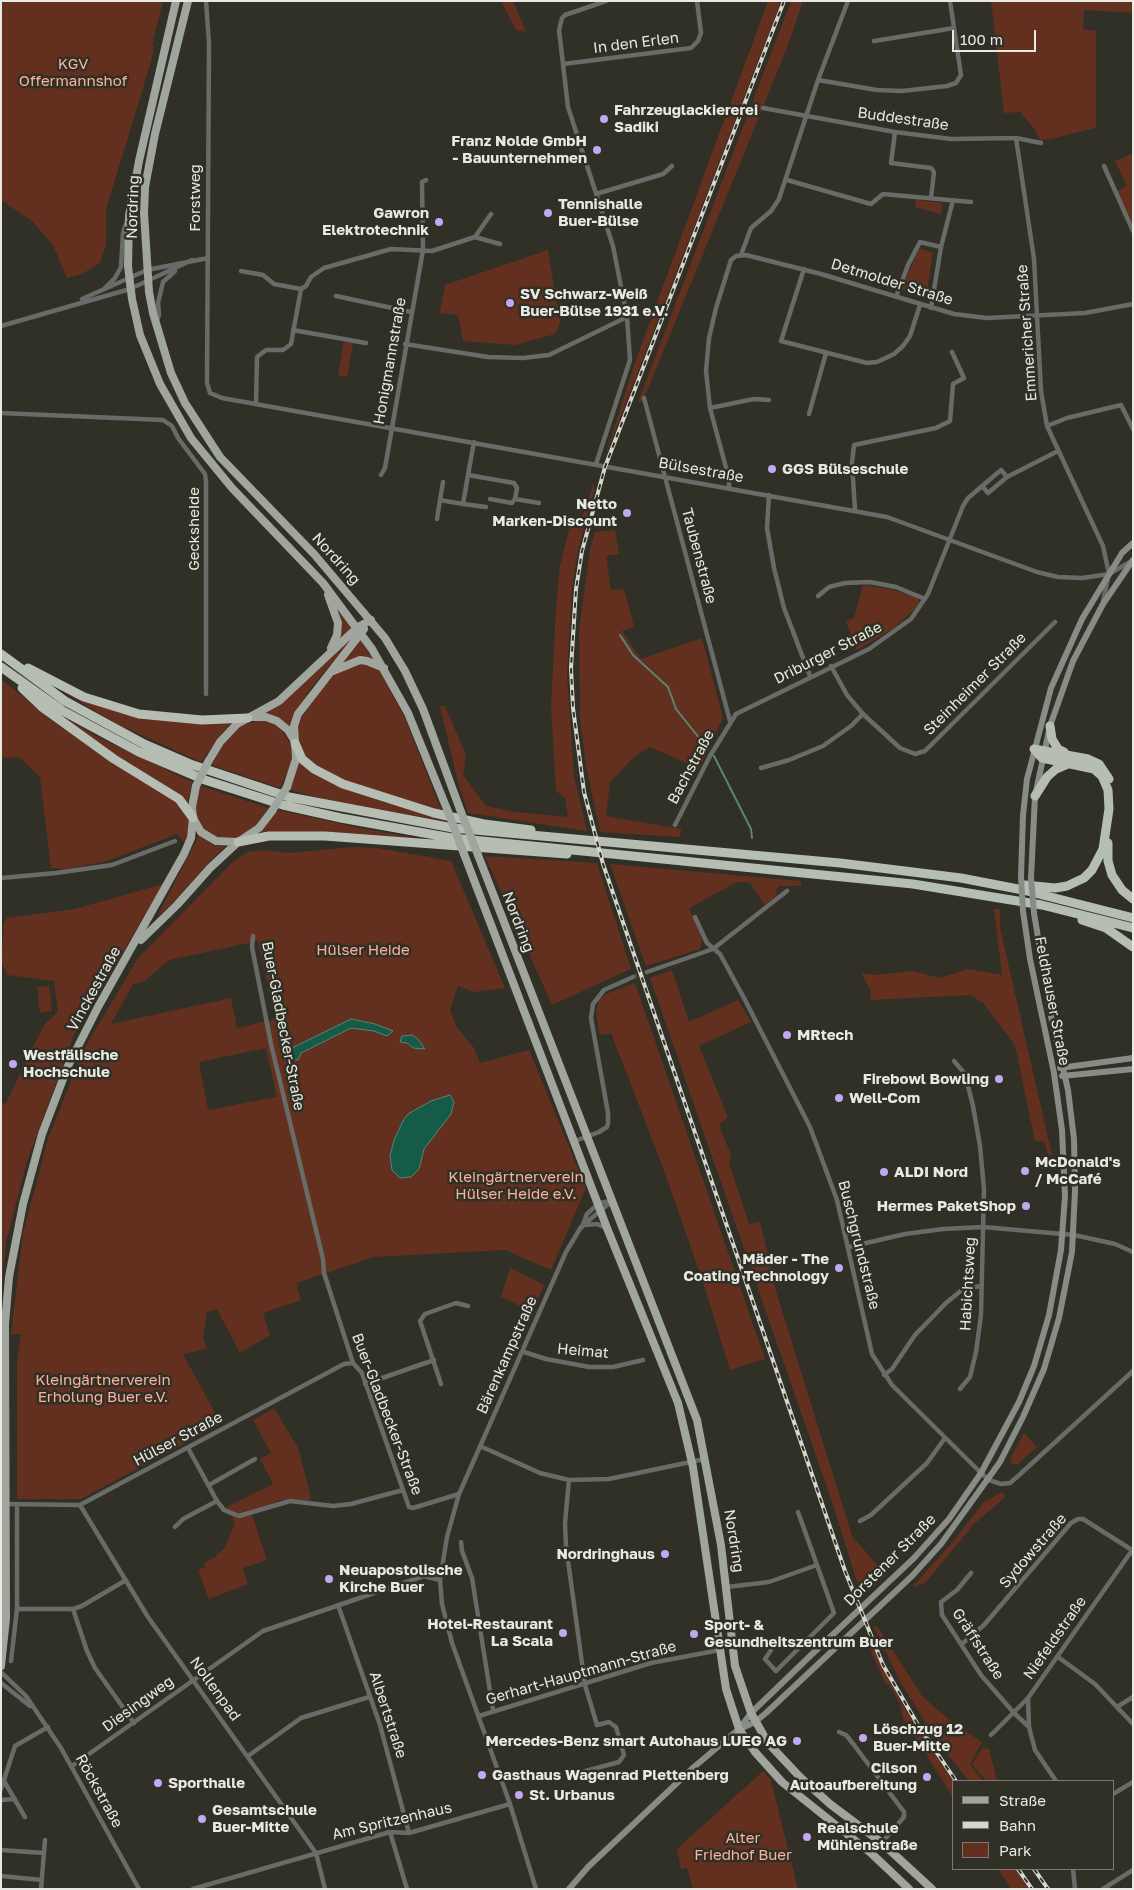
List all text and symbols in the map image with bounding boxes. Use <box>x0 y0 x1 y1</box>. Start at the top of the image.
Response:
scale bar <box>954 20 1038 52</box>
street label: In den Erlen <box>592 29 680 57</box>
text: 100 m <box>960 30 1003 48</box>
park label: KGV Offermannshof <box>19 55 127 90</box>
place label: Fahrzeuglackiererei Sadiki <box>614 101 758 136</box>
street label: Buddestraße <box>856 104 950 134</box>
marker: Fahrzeuglackiererei Sadiki <box>598 113 610 125</box>
place label: Franz Nolde GmbH - Bauunternehmen <box>451 132 587 167</box>
marker: Franz Nolde GmbH - Bauunternehmen <box>591 144 603 156</box>
street label: Forstweg <box>186 164 204 232</box>
street label: Nordring <box>123 175 143 239</box>
place label: Tennishalle Buer-Bülse <box>558 195 643 230</box>
place label: Gawron Elektrotechnik <box>322 204 429 239</box>
marker: Tennishalle Buer-Bülse <box>542 207 554 219</box>
marker: Gawron Elektrotechnik <box>433 216 445 228</box>
street label: Detmolder Straße <box>829 255 955 309</box>
street label: Emmericher Straße <box>1013 264 1041 402</box>
place label: SV Schwarz-Weiß Buer-Bülse 1931 e.V. <box>520 285 668 320</box>
street label: Honigmannstraße <box>370 296 410 426</box>
marker: SV Schwarz-Weiß Buer-Bülse 1931 e.V. <box>504 297 516 309</box>
street label: Bülsestraße <box>657 454 745 486</box>
place label: GGS Bülseschule <box>782 460 908 478</box>
marker: GGS Bülseschule <box>766 463 778 475</box>
street label: Gecksheide <box>185 487 203 571</box>
place label: Netto Marken-Discount <box>492 495 617 530</box>
street label: Taubenstraße <box>678 506 720 606</box>
marker: Netto Marken-Discount <box>621 507 633 519</box>
street label: Nordring <box>308 529 364 589</box>
street label: Driburger Straße <box>771 618 885 688</box>
street label: Steinheimer Straße <box>920 629 1030 739</box>
street label: Bachstraße <box>664 727 718 807</box>
street label: Nordring <box>498 889 538 955</box>
street label: Feldhauser Straße <box>1031 935 1073 1067</box>
street label: Buer-Gladbecker-Straße <box>258 940 308 1112</box>
park label: Hülser Heide <box>316 941 410 959</box>
street label: Vinckestraße <box>63 944 125 1034</box>
place label: MRtech <box>797 1026 853 1044</box>
marker: MRtech <box>781 1029 793 1041</box>
place label: Westfälische Hochschule <box>23 1046 118 1081</box>
marker: Westfälische Hochschule <box>7 1058 19 1070</box>
place label: Firebowl Bowling <box>863 1070 989 1088</box>
marker: Firebowl Bowling <box>993 1073 1005 1085</box>
place label: Well-Com <box>849 1089 920 1107</box>
marker: Well-Com <box>833 1092 845 1104</box>
place label: McDonald's / McCafé <box>1035 1153 1121 1188</box>
place label: ALDI Nord <box>894 1163 968 1181</box>
marker: McDonald's / McCafé <box>1019 1165 1031 1177</box>
marker: ALDI Nord <box>878 1166 890 1178</box>
park label: Kleingärtnerverein Hülser Heide e.V. <box>448 1168 584 1203</box>
street label: Buschgrundstraße <box>834 1178 884 1312</box>
place label: Hermes PaketShop <box>877 1197 1016 1215</box>
marker: Hermes PaketShop <box>1020 1200 1032 1212</box>
street label: Habichtsweg <box>957 1236 979 1332</box>
place label: Mäder - The Coating Technology <box>683 1250 829 1285</box>
marker: Mäder - The Coating Technology <box>833 1262 845 1274</box>
street label: Bärenkampstraße <box>473 1293 541 1417</box>
street label: Buer-Gladbecker-Straße <box>348 1330 426 1498</box>
street label: Heimat <box>556 1340 610 1362</box>
park label: Kleingärtnerverein Erholung Buer e.V. <box>35 1371 171 1406</box>
street label: Hülser Straße <box>130 1408 226 1470</box>
street label: Nordring <box>720 1508 748 1574</box>
street label: Dorstener Straße <box>840 1510 940 1610</box>
street label: Sydowstraße <box>996 1510 1070 1592</box>
place label: Nordringhaus <box>556 1545 655 1563</box>
marker: Nordringhaus <box>659 1548 671 1560</box>
place label: Neuapostolische Kirche Buer <box>339 1561 463 1596</box>
marker: Neuapostolische Kirche Buer <box>323 1573 335 1585</box>
street label: Niefeldstraße <box>1020 1593 1090 1683</box>
street label: Gräffstraße <box>948 1605 1008 1683</box>
place label: Hotel-Restaurant La Scala <box>427 1615 553 1650</box>
place label: Sport- & Gesundheitszentrum Buer <box>704 1616 893 1651</box>
marker: Hotel-Restaurant La Scala <box>557 1627 569 1639</box>
marker: Sport- & Gesundheitszentrum Buer <box>688 1628 700 1640</box>
street label: Gerhart-Hauptmann-Straße <box>484 1637 678 1709</box>
street label: Nollenpad <box>186 1653 244 1725</box>
street label: Albertstraße <box>366 1669 410 1761</box>
street label: Diesingweg <box>99 1672 177 1736</box>
place label: Löschzug 12 Buer-Mitte <box>873 1720 963 1755</box>
place label: Mercedes-Benz smart Autohaus LUEG AG <box>486 1732 787 1750</box>
marker: Löschzug 12 Buer-Mitte <box>857 1732 869 1744</box>
marker: Mercedes-Benz smart Autohaus LUEG AG <box>791 1735 803 1747</box>
street label: Röckstraße <box>71 1751 127 1831</box>
place label: Cilson Autoaufbereitung <box>790 1759 917 1794</box>
place label: Gasthaus Wagenrad Plettenberg <box>492 1766 729 1784</box>
marker: Gasthaus Wagenrad Plettenberg <box>476 1769 488 1781</box>
marker: Cilson Autoaufbereitung <box>921 1771 933 1783</box>
place label: Sporthalle <box>168 1774 245 1792</box>
marker: Sporthalle <box>152 1777 164 1789</box>
legend <box>952 1780 1114 1870</box>
place label: St. Urbanus <box>529 1786 615 1804</box>
marker: St. Urbanus <box>513 1789 525 1801</box>
text: Straße <box>999 1791 1046 1809</box>
street label: Am Spritzenhaus <box>330 1798 454 1844</box>
place label: Gesamtschule Buer-Mitte <box>212 1801 317 1836</box>
marker: Gesamtschule Buer-Mitte <box>196 1813 208 1825</box>
text: Bahn <box>999 1816 1036 1834</box>
place label: Realschule Mühlenstraße <box>817 1819 918 1854</box>
park label: Alter Friedhof Buer <box>694 1829 792 1864</box>
marker: Realschule Mühlenstraße <box>801 1831 813 1843</box>
text: Park <box>999 1841 1031 1859</box>

